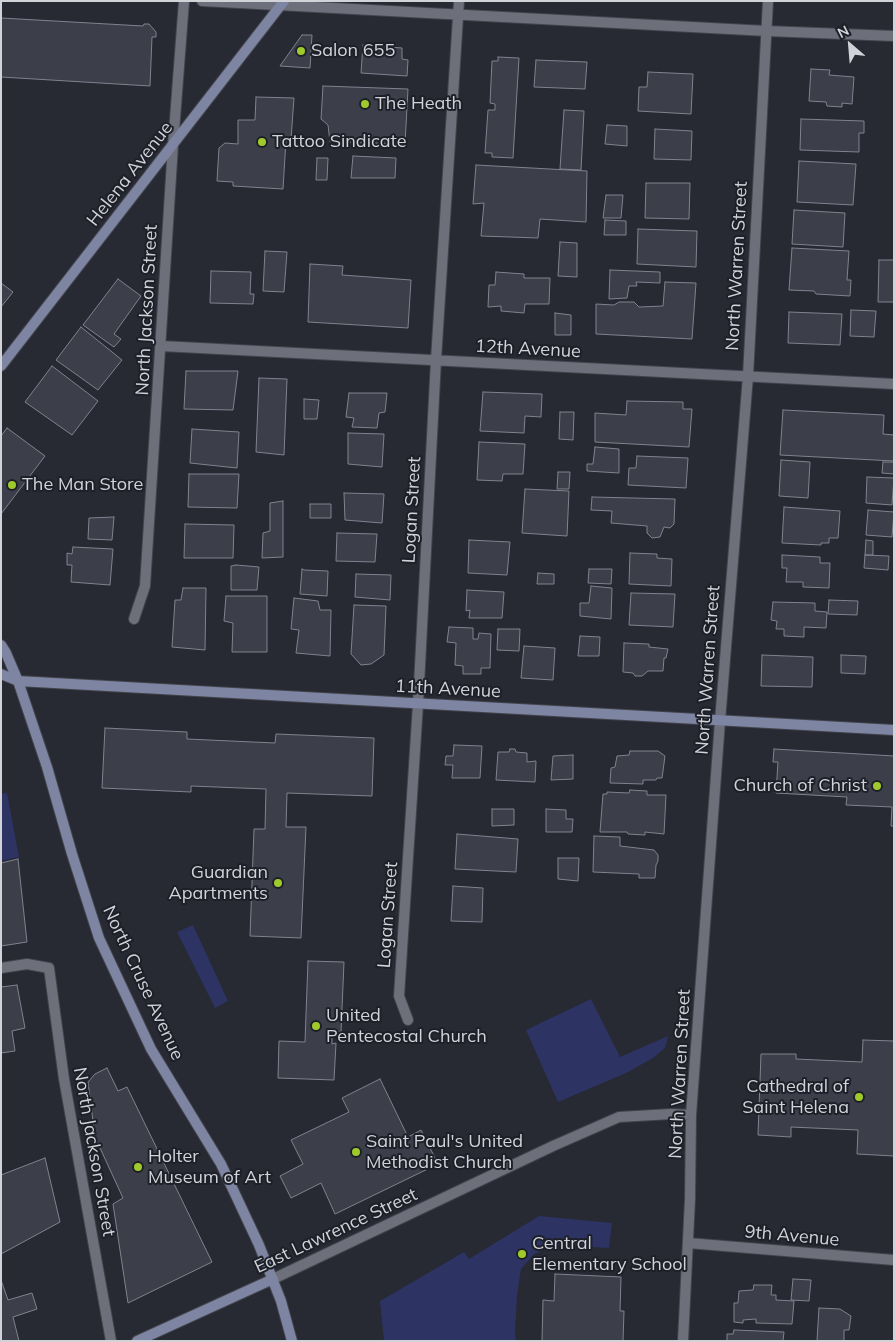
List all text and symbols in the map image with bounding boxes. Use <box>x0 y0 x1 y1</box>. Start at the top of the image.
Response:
north arrow <box>825 20 875 70</box>
text: N <box>834 21 852 42</box>
place label: Salon 655 <box>311 40 395 62</box>
marker: Salon 655 <box>295 45 307 57</box>
place label: The Heath <box>375 93 462 115</box>
marker: The Heath <box>359 98 371 110</box>
street label: Helena Avenue <box>83 118 177 230</box>
place label: Tattoo Sindicate <box>272 131 407 153</box>
marker: Tattoo Sindicate <box>256 136 268 148</box>
street label: North Warren Street <box>722 181 752 351</box>
street label: North Jackson Street <box>132 224 162 396</box>
street label: 12th Avenue <box>475 335 581 363</box>
street label: Logan Street <box>398 456 426 564</box>
place label: The Man Store <box>22 474 143 496</box>
marker: The Man Store <box>6 479 18 491</box>
street label: North Warren Street <box>691 585 725 755</box>
street label: 11th Avenue <box>395 675 501 703</box>
place label: Church of Christ <box>733 775 867 797</box>
marker: Church of Christ <box>871 780 883 792</box>
street label: Logan Street <box>374 861 402 969</box>
place label: Guardian Apartments <box>168 862 268 904</box>
marker: Guardian Apartments <box>272 877 284 889</box>
street label: North Cruse Avenue <box>98 902 188 1064</box>
street label: North Warren Street <box>665 989 695 1159</box>
place label: United Pentecostal Church <box>326 1005 487 1048</box>
marker: United Pentecostal Church <box>310 1020 322 1032</box>
street label: North Jackson Street <box>68 1066 120 1238</box>
place label: Cathedral of Saint Helena <box>742 1076 849 1118</box>
marker: Cathedral of Saint Helena <box>853 1091 865 1103</box>
place label: Saint Paul's United Methodist Church <box>366 1131 523 1174</box>
place label: Holter Museum of Art <box>148 1146 271 1188</box>
marker: Saint Paul's United Methodist Church <box>350 1146 362 1158</box>
marker: Holter Museum of Art <box>132 1161 144 1173</box>
street label: East Lawrence Street <box>251 1184 421 1278</box>
street label: 9th Avenue <box>744 1221 840 1251</box>
place label: Central Elementary School <box>532 1233 687 1276</box>
marker: Central Elementary School <box>516 1248 528 1260</box>

